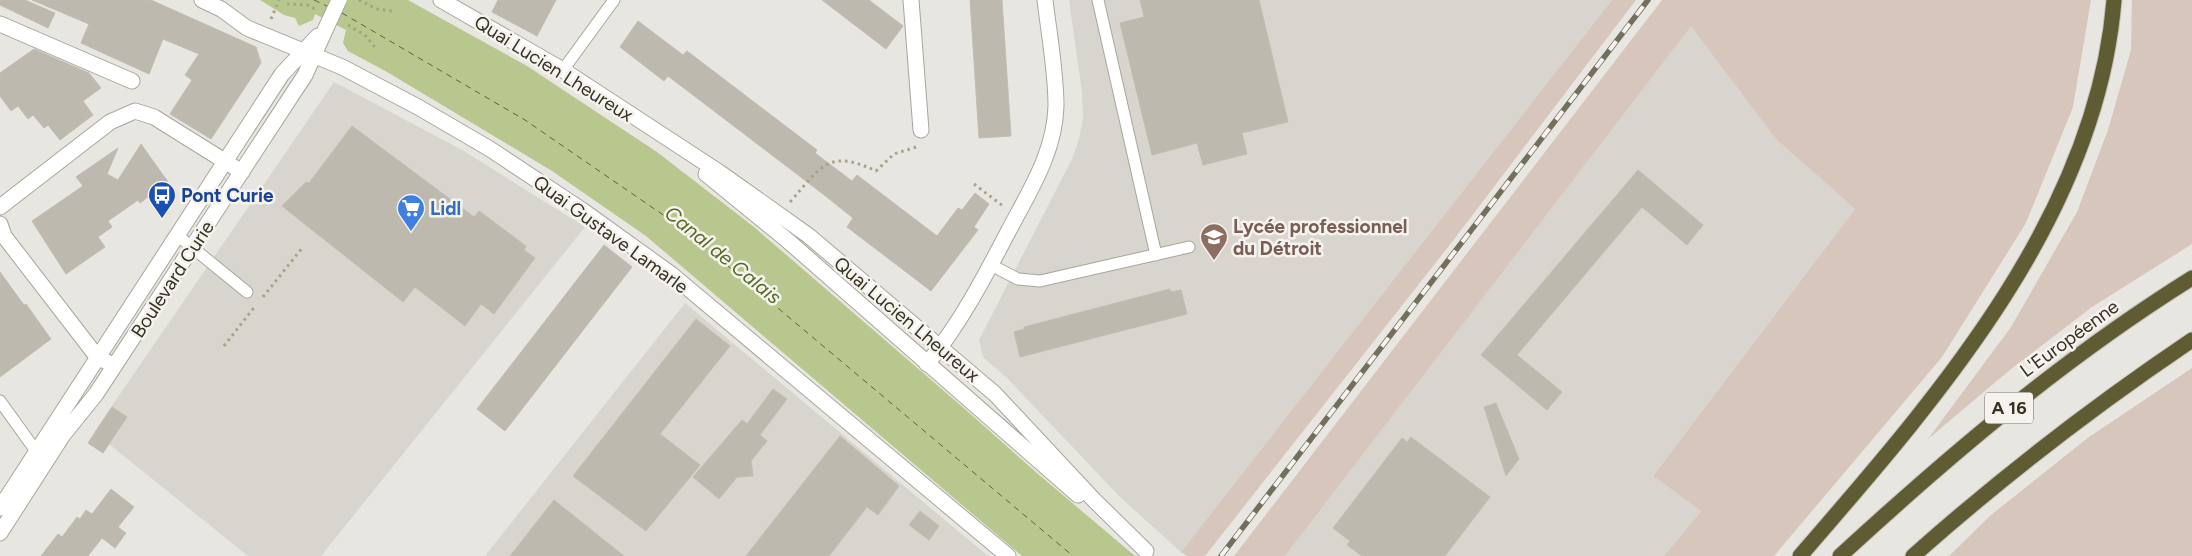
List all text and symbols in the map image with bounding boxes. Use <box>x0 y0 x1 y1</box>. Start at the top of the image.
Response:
street label: Quai Lucien Lheureux <box>470 10 637 127</box>
street label: Quai Gustave Lamarle <box>529 170 693 298</box>
bus stop icon: Pont Curie <box>147 180 177 219</box>
place label: Pont Curie <box>181 184 274 207</box>
supermarket icon: Lidl <box>396 193 426 232</box>
place label: Lidl <box>430 197 461 220</box>
water label: Canal de Calais <box>660 201 786 310</box>
place label: Lycée professionnel du Détroit <box>1233 215 1407 260</box>
street label: Boulevard Curie <box>126 217 219 342</box>
school or university icon: Lycée professionnel du Détroit <box>1199 222 1229 261</box>
street label: Quai Lucien Lheureux <box>829 252 984 387</box>
street label: L'Européenne <box>2015 295 2123 382</box>
road number: A 16 <box>1985 392 2033 423</box>

